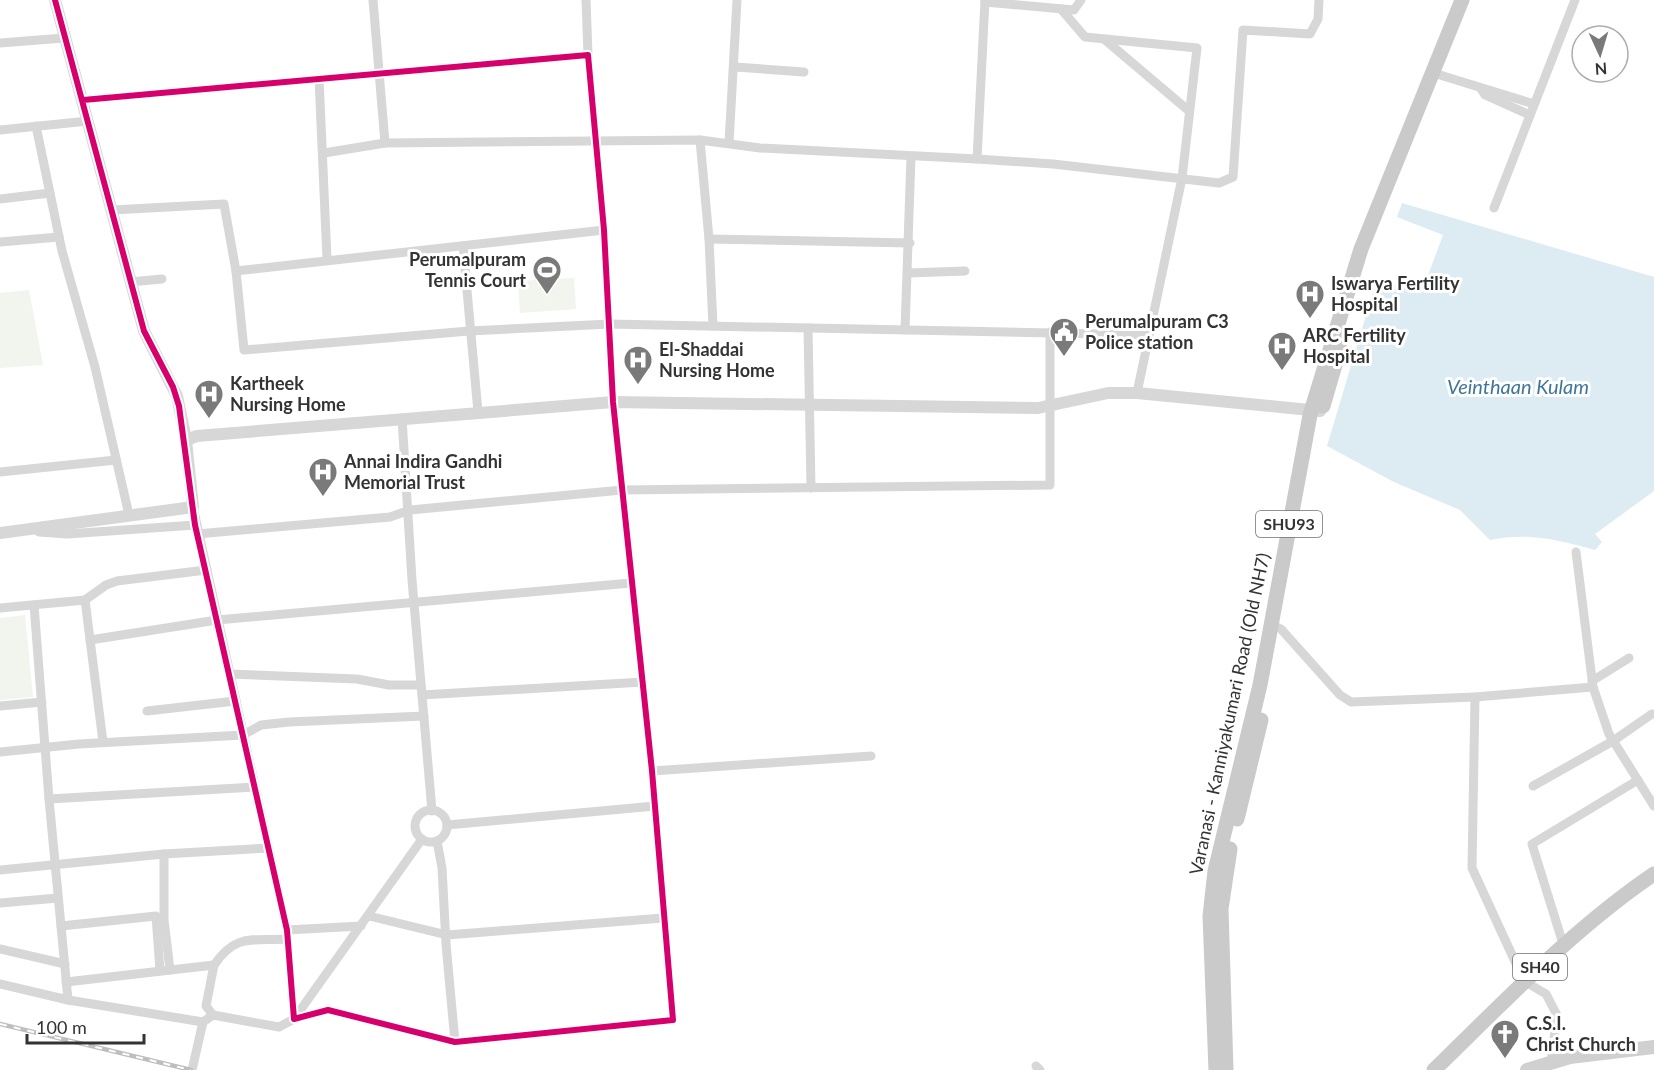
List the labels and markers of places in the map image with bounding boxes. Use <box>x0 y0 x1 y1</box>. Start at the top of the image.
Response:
place label: Perumalpuram Tennis Court <box>409 248 526 291</box>
sports icon: Perumalpuram Tennis Court <box>531 254 563 296</box>
place label: Iswarya Fertility Hospital <box>1331 272 1460 315</box>
hospital icon: Iswarya Fertility Hospital <box>1294 278 1326 320</box>
place label: Perumalpuram C3 Police station <box>1085 310 1229 353</box>
public building icon: Perumalpuram C3 Police station <box>1048 316 1080 358</box>
place label: ARC Fertility Hospital <box>1302 324 1406 367</box>
hospital icon: ARC Fertility Hospital <box>1266 330 1298 372</box>
place label: El-Shaddai Nursing Home <box>659 338 775 381</box>
hospital icon: El-Shaddai Nursing Home <box>622 344 654 386</box>
place label: Kartheek Nursing Home <box>230 372 346 415</box>
hospital icon: Kartheek Nursing Home <box>193 378 225 420</box>
place label: Annai Indira Gandhi Memorial Trust <box>343 450 502 493</box>
hospital icon: Annai Indira Gandhi Memorial Trust <box>307 456 339 498</box>
place label: C.S.I. Christ Church <box>1526 1012 1636 1055</box>
church icon: C.S.I. Christ Church <box>1489 1018 1521 1060</box>

